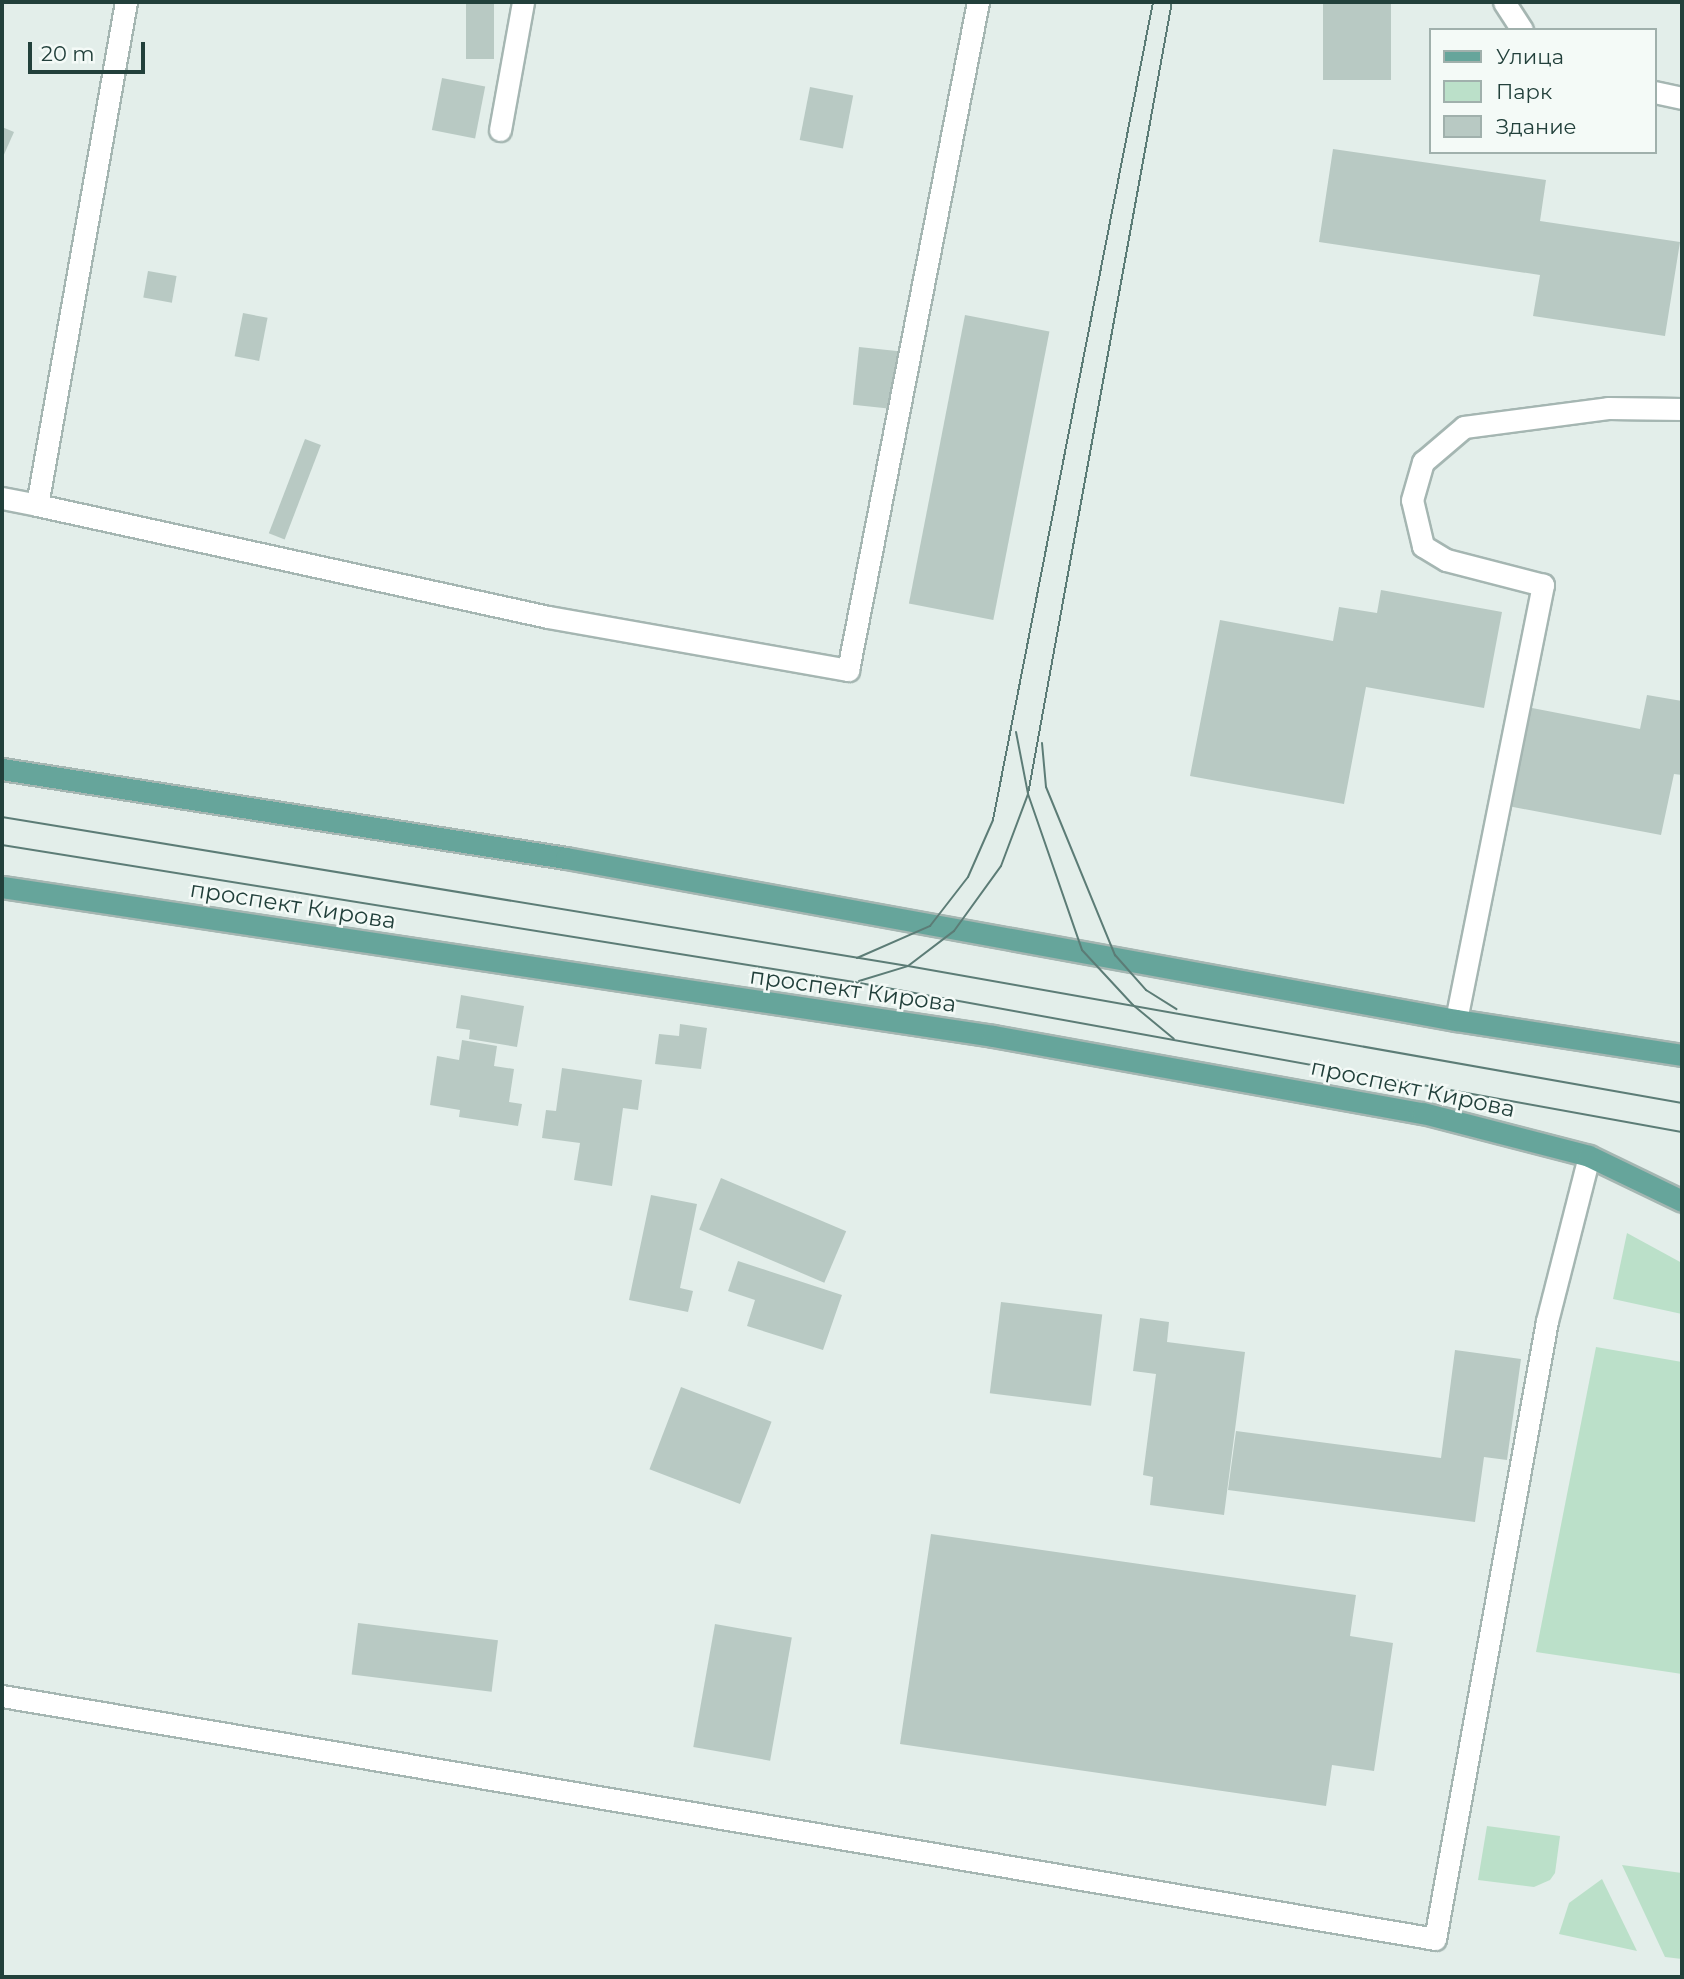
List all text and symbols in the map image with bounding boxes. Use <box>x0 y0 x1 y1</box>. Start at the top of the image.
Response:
scale bar <box>32 28 149 72</box>
legend <box>1428 28 1656 154</box>
text: 20 m <box>41 41 95 66</box>
text: Улица <box>1496 44 1564 69</box>
text: Парк <box>1496 79 1552 104</box>
text: Здание <box>1496 114 1577 139</box>
street label: проспект Кирова <box>188 875 398 935</box>
street label: проспект Кирова <box>748 962 958 1018</box>
street label: проспект Кирова <box>1308 1053 1518 1123</box>

